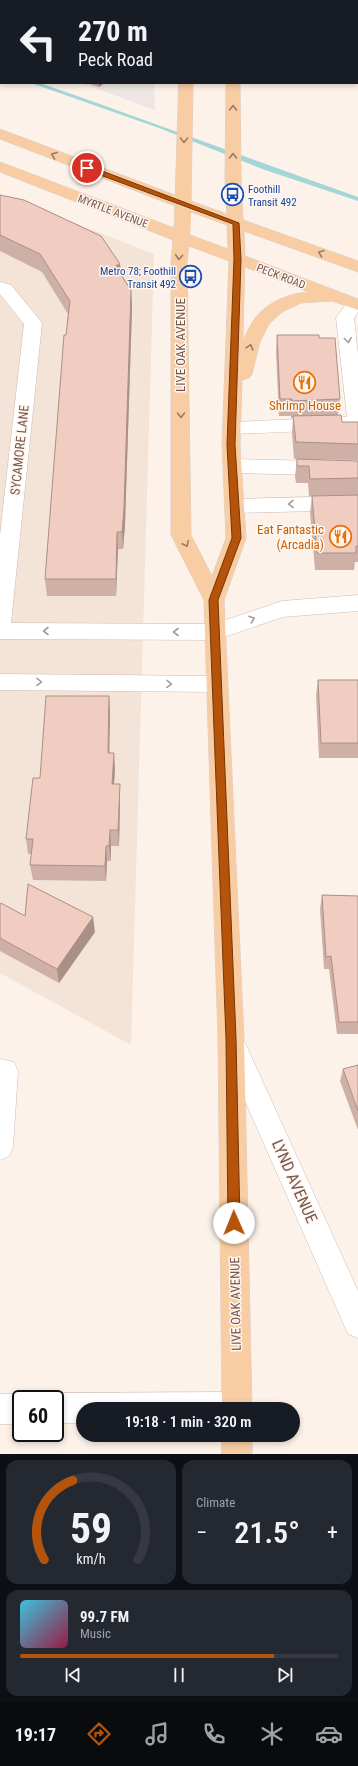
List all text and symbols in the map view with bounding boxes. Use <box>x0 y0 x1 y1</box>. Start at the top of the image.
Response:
text: 270 m <box>78 15 148 48</box>
icon: left <box>12 16 64 68</box>
text: Peck Road <box>78 49 153 70</box>
one-way arrow <box>229 105 237 111</box>
one-way arrow <box>180 137 188 143</box>
one-way arrow <box>51 151 58 159</box>
pin <box>70 151 104 185</box>
one-way arrow <box>229 153 237 159</box>
icon: arrive <box>76 157 98 179</box>
bus stop icon: Foothill Transit 492 <box>219 182 245 208</box>
place label: Foothill Transit 492 <box>248 183 297 209</box>
street label: MYRTLE AVENUE <box>76 192 150 231</box>
one-way arrow <box>318 250 325 258</box>
one-way arrow <box>175 254 184 260</box>
street label: PECK ROAD <box>255 261 307 292</box>
bus stop icon: Metro 78; Foothill Transit 492 <box>178 264 204 290</box>
place label: Metro 78; Foothill Transit 492 <box>100 265 176 291</box>
street label: LIVE OAK AVENUE <box>173 298 188 392</box>
one-way arrow <box>343 337 352 343</box>
one-way arrow <box>245 344 254 351</box>
restaurant icon: Shrimp House <box>292 370 318 396</box>
place label: Shrimp House <box>269 398 341 413</box>
street label: SYCAMORE LANE <box>7 404 32 496</box>
one-way arrow <box>177 412 185 418</box>
one-way arrow <box>288 500 294 509</box>
place label: Eat Fantastic (Arcadia) <box>257 522 324 552</box>
restaurant icon: Eat Fantastic (Arcadia) <box>327 523 353 549</box>
one-way arrow <box>181 540 188 547</box>
one-way arrow <box>248 616 255 624</box>
one-way arrow <box>43 627 49 635</box>
one-way arrow <box>173 628 179 636</box>
one-way arrow <box>36 678 42 686</box>
one-way arrow <box>166 679 172 688</box>
street label: LYND AVENUE <box>268 1137 321 1226</box>
position arrow <box>213 1202 255 1244</box>
street label: LIVE OAK AVENUE <box>227 1257 244 1351</box>
speed limit sign: 60 <box>12 1390 64 1442</box>
text: 19:18 · 1 min · 320 m <box>125 1413 251 1431</box>
text: Climate <box>196 1495 235 1510</box>
text: 59 <box>70 1504 112 1553</box>
text: 21.5° <box>234 1515 300 1550</box>
text: − <box>196 1520 207 1545</box>
text: + <box>327 1520 338 1545</box>
text: km/h <box>76 1551 106 1567</box>
text: 99.7 FM <box>80 1608 129 1626</box>
text: Music <box>80 1626 111 1641</box>
icon: previous <box>62 1664 84 1686</box>
icon: pause <box>168 1664 190 1686</box>
icon: next <box>274 1664 296 1686</box>
icon: directions <box>85 1720 113 1748</box>
icon: music <box>143 1720 171 1748</box>
icon: phone <box>200 1720 228 1748</box>
icon: climate <box>258 1720 286 1748</box>
icon: car <box>315 1720 343 1748</box>
text: 19:17 <box>15 1724 56 1745</box>

